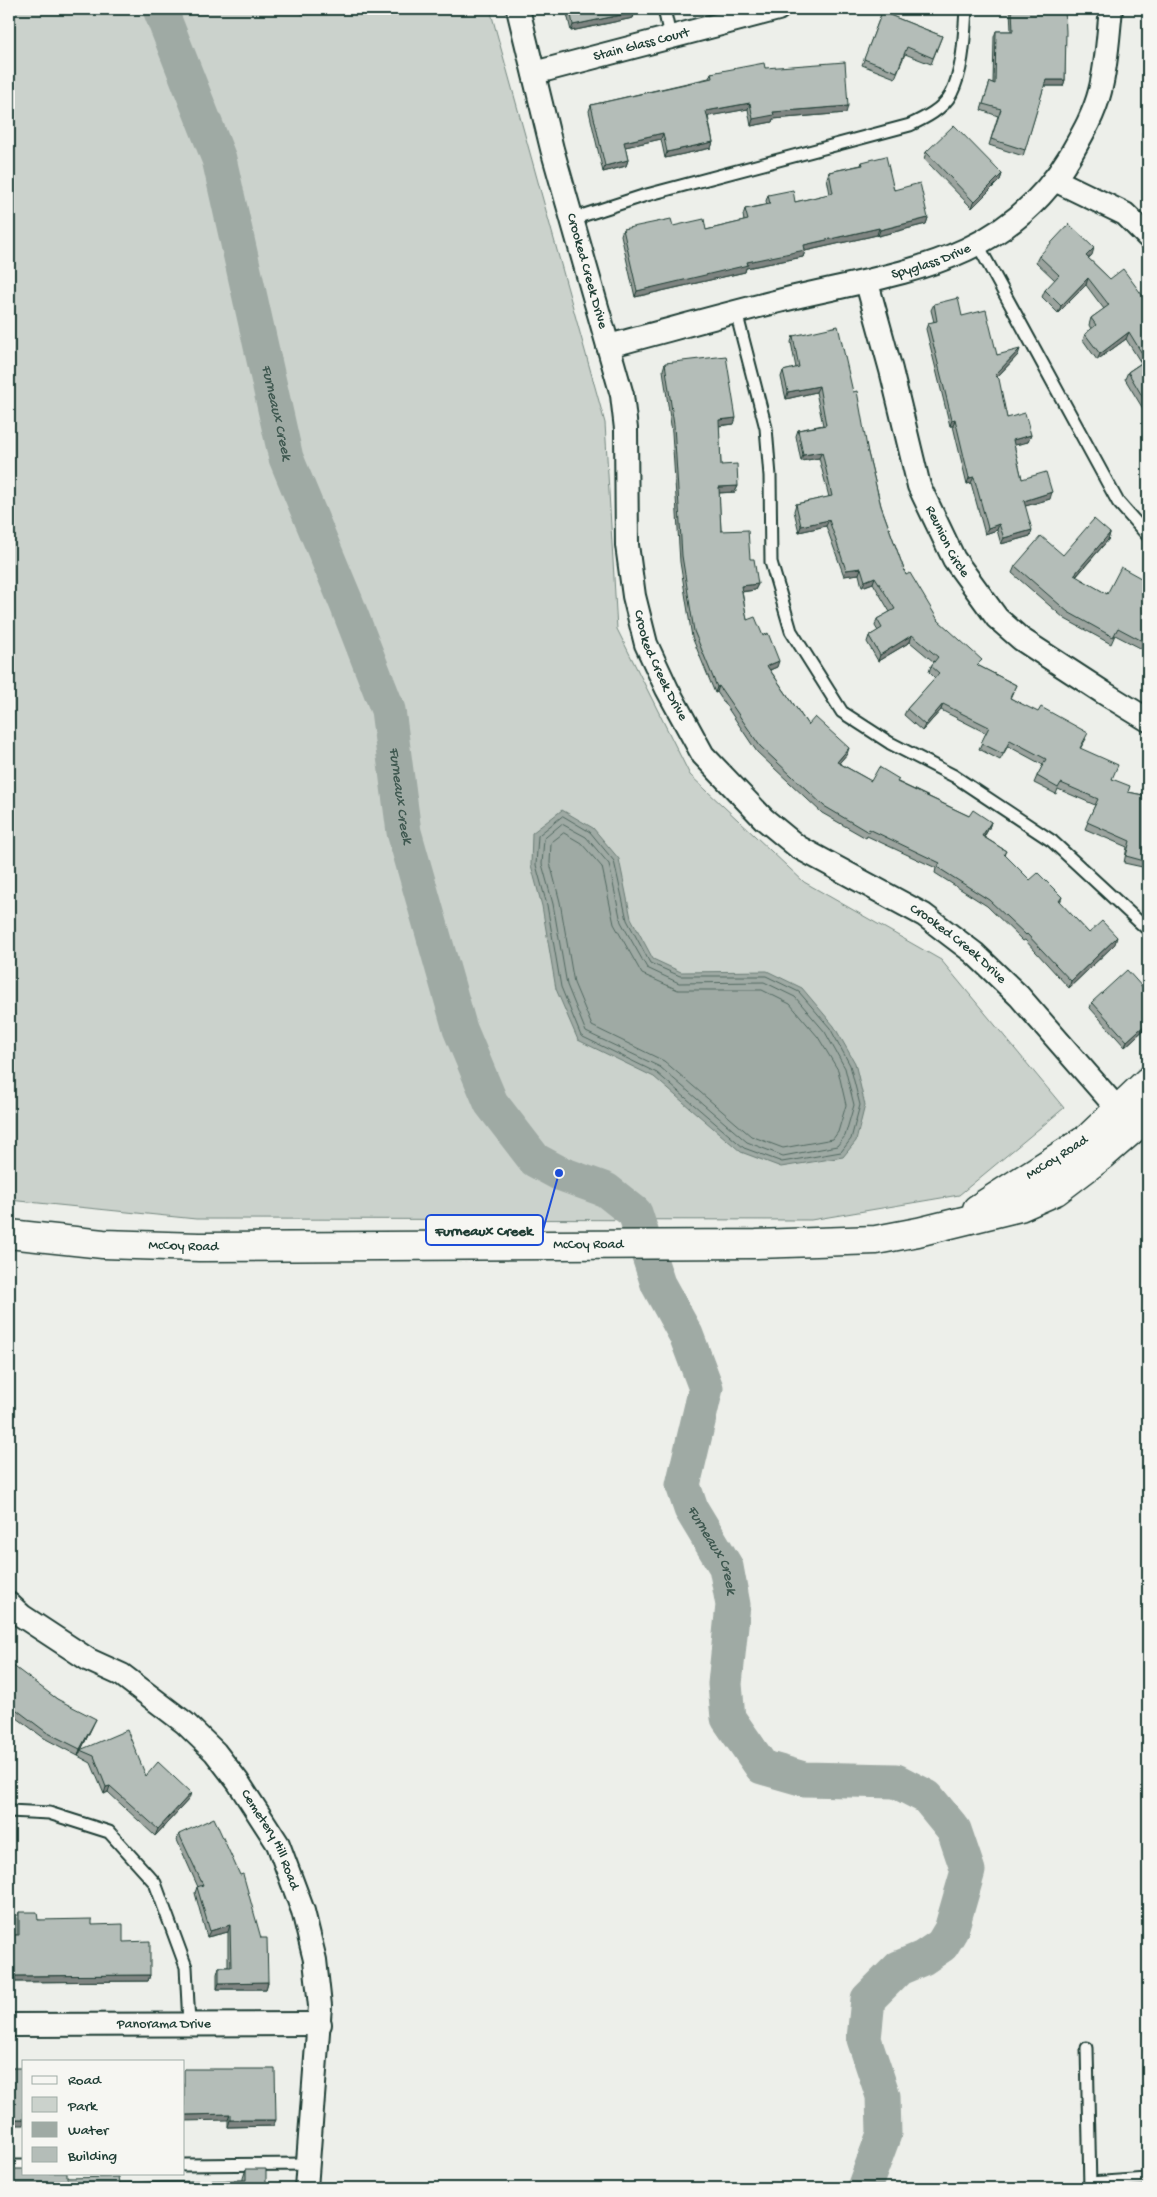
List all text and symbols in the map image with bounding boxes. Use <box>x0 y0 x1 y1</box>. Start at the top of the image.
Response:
street label: Stain Glass Court <box>592 24 692 66</box>
street label: Crooked Creek Drive <box>562 211 611 332</box>
street label: Spyglass Drive <box>890 240 974 283</box>
water label: Furneaux Creek <box>256 363 296 463</box>
street label: Reunion Circle <box>921 503 974 581</box>
street label: Crooked Creek Drive <box>629 608 692 724</box>
water label: Furneaux Creek <box>384 746 416 847</box>
street label: Crooked Creek Drive <box>907 900 1010 988</box>
street label: McCoy Road <box>1023 1131 1093 1184</box>
callout: Furneaux Creek <box>426 1215 543 1245</box>
text: Furneaux Creek <box>434 1223 535 1241</box>
street label: McCoy Road <box>553 1236 625 1254</box>
street label: McCoy Road <box>148 1237 220 1256</box>
water label: Furneaux Creek <box>682 1503 740 1597</box>
street label: Cemetery Hill Road <box>237 1786 303 1894</box>
street label: Panorama Drive <box>116 2016 212 2033</box>
legend <box>22 2060 185 2174</box>
text: Road <box>68 2072 102 2090</box>
text: Park <box>67 2098 98 2116</box>
text: Water <box>68 2122 110 2140</box>
text: Building <box>67 2148 117 2166</box>

